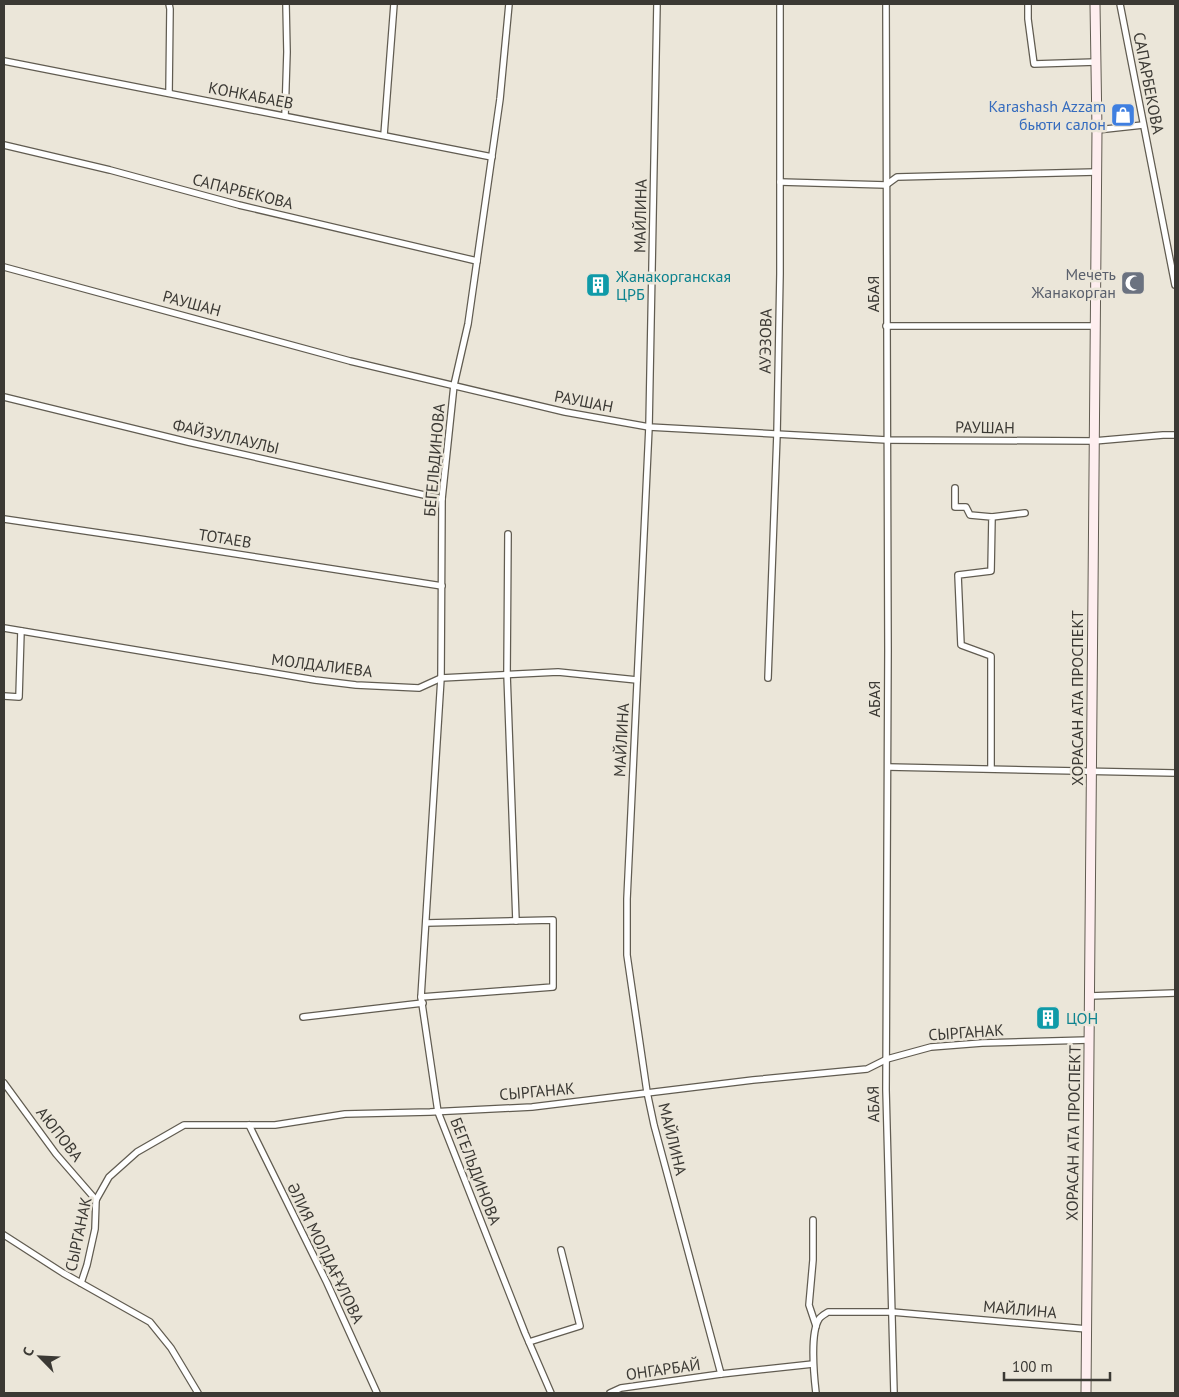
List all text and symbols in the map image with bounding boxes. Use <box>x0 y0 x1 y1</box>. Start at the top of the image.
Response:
street label: САПАРБЕКОВА <box>1129 30 1169 136</box>
street label: КОНКАБАЕВ <box>207 77 295 113</box>
place label: Karashash Azzam бьюти салон <box>988 96 1106 134</box>
shop icon: Karashash Azzam бьюти салон <box>1110 102 1136 128</box>
street label: САПАРБЕКОВА <box>190 169 296 213</box>
street label: МАЙЛИНА <box>629 178 651 253</box>
place label: Мечеть Жанакорган <box>1030 264 1116 302</box>
place label: Жанакорганская ЦРБ <box>615 266 731 304</box>
mosque icon: Мечеть Жанакорган <box>1120 270 1146 296</box>
building icon: Жанакорганская ЦРБ <box>585 272 611 298</box>
street label: АБАЯ <box>863 276 883 312</box>
street label: РАУШАН <box>161 286 223 320</box>
street label: АУЭЗОВА <box>754 308 776 374</box>
street label: РАУШАН <box>553 385 615 417</box>
street label: БЕГЕЛЬДИНОВА <box>419 402 449 517</box>
street label: ФАЙЗУЛЛАУЛЫ <box>171 414 281 458</box>
street label: РАУШАН <box>955 416 1015 438</box>
street label: ТОТАЕВ <box>197 524 253 552</box>
street label: ХОРАСАН АТА ПРОСПЕКТ <box>1067 610 1087 786</box>
street label: МОЛДАЛИЕВА <box>270 649 374 681</box>
street label: АБАЯ <box>864 681 884 717</box>
street label: МАЙЛИНА <box>609 702 633 777</box>
building icon: ЦОН <box>1035 1005 1061 1031</box>
place label: ЦОН <box>1066 1008 1098 1028</box>
street label: СЫРГАНАК <box>928 1019 1005 1045</box>
street label: ХОРАСАН АТА ПРОСПЕКТ <box>1061 1045 1085 1221</box>
street label: СЫРГАНАК <box>498 1078 576 1104</box>
street label: АБАЯ <box>863 1086 883 1122</box>
street label: МАЙЛИНА <box>654 1101 692 1178</box>
street label: АЮПОВА <box>32 1103 88 1166</box>
street label: БЕГЕЛЬДИНОВА <box>446 1114 506 1228</box>
street label: ӘЛИЯ МОЛДАҒҰЛОВА <box>283 1179 369 1327</box>
street label: СЫРГАНАК <box>60 1195 96 1273</box>
street label: МАЙЛИНА <box>982 1296 1058 1322</box>
north arrow <box>15 1332 65 1382</box>
text: С <box>18 1344 38 1359</box>
scale bar <box>1004 1350 1110 1382</box>
street label: ОНГАРБАЙ <box>624 1354 702 1384</box>
text: 100 m <box>1012 1357 1053 1376</box>

